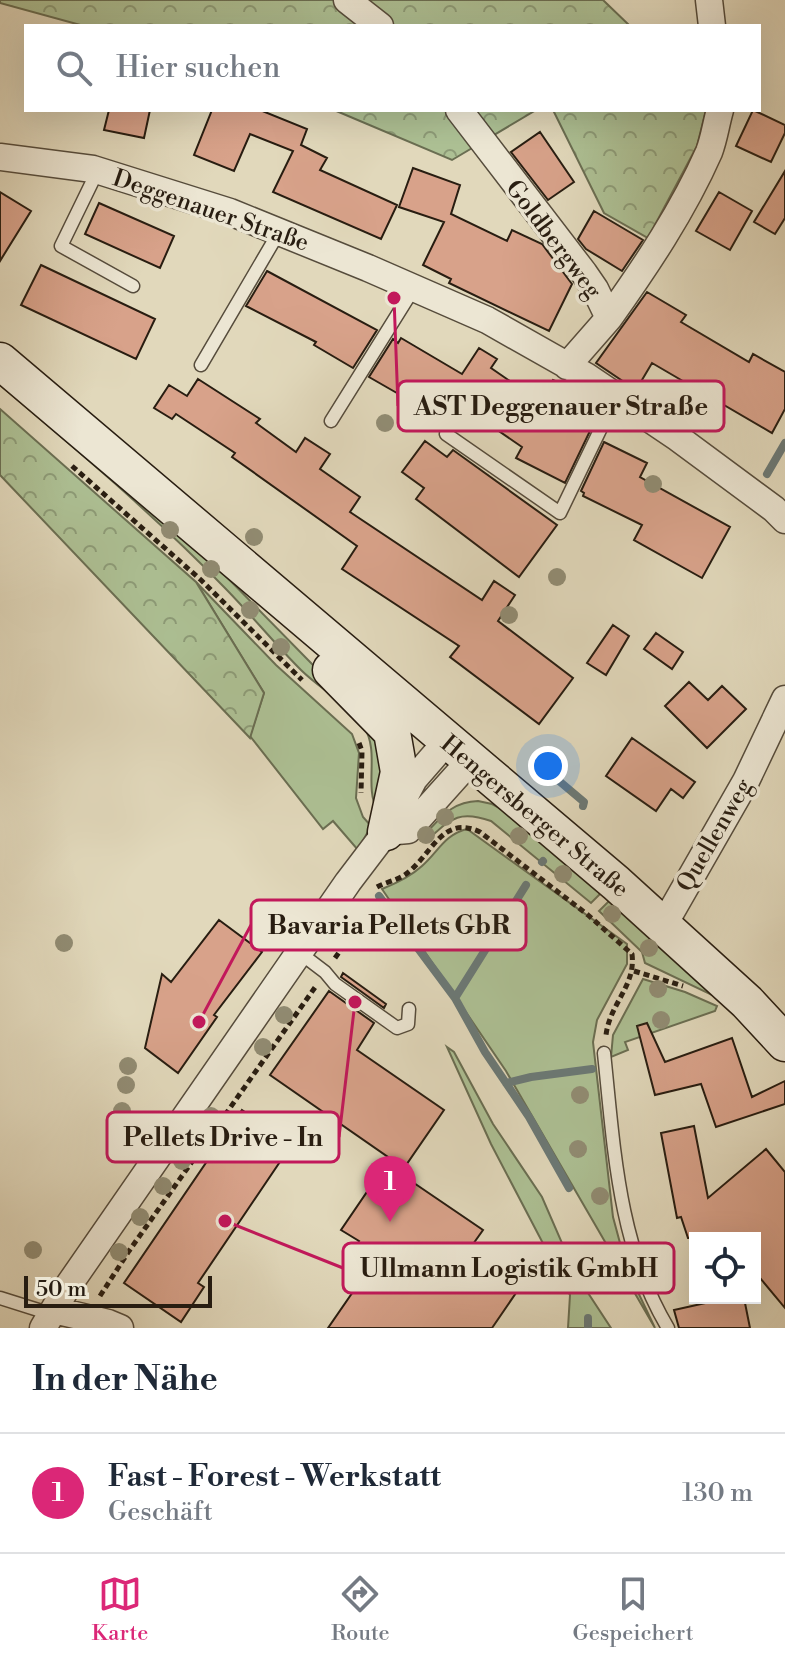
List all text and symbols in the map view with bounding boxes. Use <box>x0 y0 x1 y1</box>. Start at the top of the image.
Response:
search box <box>24 24 761 112</box>
icon: search <box>52 46 96 90</box>
text: Hier suchen <box>116 49 280 87</box>
street label: Deggenauer Straße <box>109 163 313 259</box>
street label: Goldbergweg <box>499 174 608 305</box>
callout: AST Deggenauer Straße <box>398 381 724 431</box>
text: AST Deggenauer Straße <box>413 391 708 423</box>
street label: Hengersberger Straße <box>434 729 635 904</box>
your location <box>528 746 568 786</box>
street label: Quellenweg <box>670 773 760 898</box>
callout: Bavaria Pellets GbR <box>251 900 526 950</box>
text: Bavaria Pellets GbR <box>268 910 511 942</box>
callout: Pellets Drive - In <box>107 1112 339 1162</box>
text: Pellets Drive - In <box>123 1122 323 1154</box>
pin: 1 <box>364 1156 416 1222</box>
map controls <box>689 1232 761 1304</box>
button: locate <box>689 1232 761 1304</box>
callout: Ullmann Logistik GmbH <box>343 1243 674 1293</box>
text: Ullmann Logistik GmbH <box>360 1253 659 1285</box>
scale bar <box>24 1272 212 1308</box>
text: 50 m <box>36 1276 87 1303</box>
text: In der Nähe <box>32 1359 218 1401</box>
text: Fast - Forest - Werkstatt <box>108 1458 441 1496</box>
text: 1 <box>52 1477 64 1509</box>
text: 130 m <box>682 1477 753 1509</box>
text: Geschäft <box>108 1496 213 1528</box>
tab: Karte <box>91 1572 148 1647</box>
tab: Route <box>331 1572 390 1647</box>
tab: Gespeichert <box>572 1572 694 1647</box>

